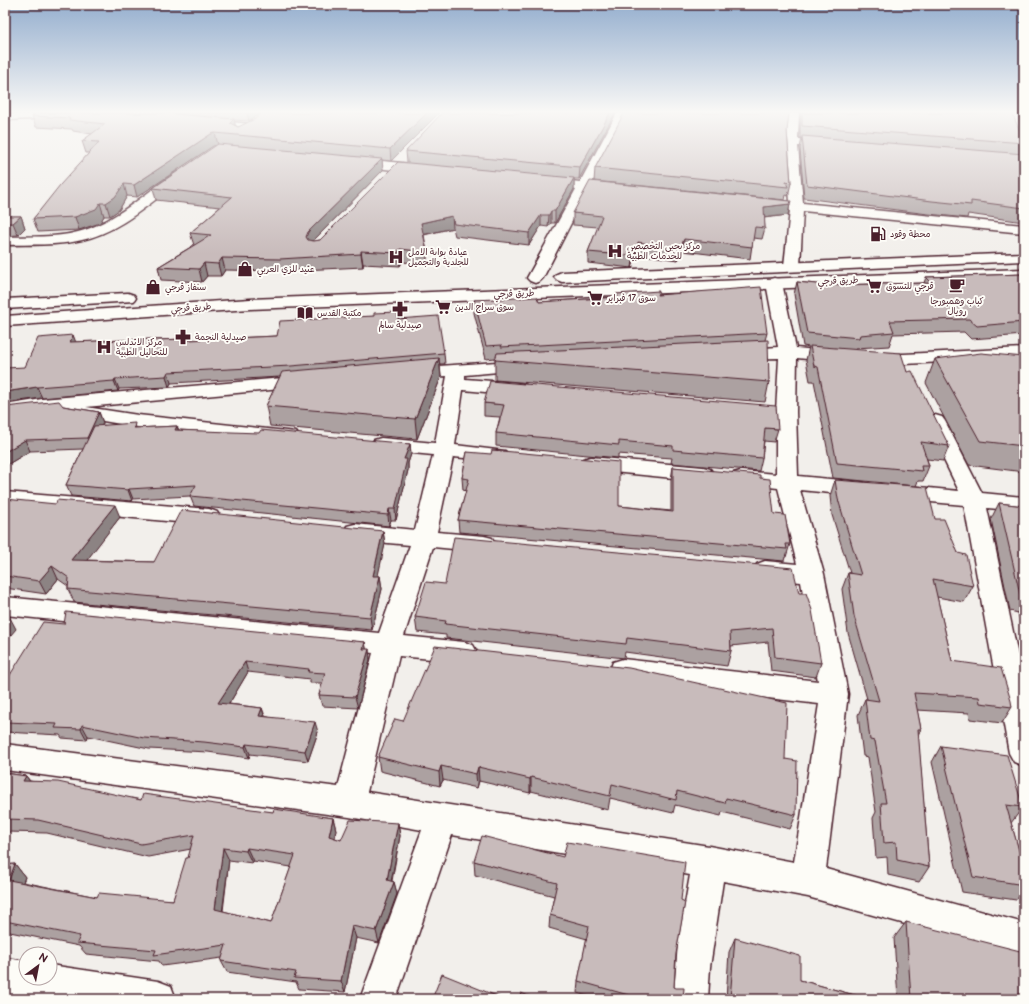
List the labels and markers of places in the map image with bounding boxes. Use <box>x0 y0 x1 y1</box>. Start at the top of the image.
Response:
fuel station icon: محطة وقود <box>869 225 887 243</box>
place label: محطة وقود <box>890 229 931 240</box>
place label: مركز يحيى التخصصي للخدمات الطبية <box>627 241 700 262</box>
hospital icon: مركز يحيى التخصصي للخدمات الطبية <box>606 242 624 260</box>
place label: عيادة بوابة الامل للجلدية والتجميل <box>408 247 469 268</box>
hospital icon: عيادة بوابة الامل للجلدية والتجميل <box>387 248 405 266</box>
shop icon: عنيد للزي العربي <box>236 260 254 278</box>
place label: عنيد للزي العربي <box>257 264 315 278</box>
cafe icon: كباب وهمبورجا رويال <box>948 276 966 294</box>
supermarket icon: قرجي للتسوق <box>865 277 883 295</box>
shop icon: سنفاز قرجي <box>144 278 162 296</box>
place label: قرجي للتسوق <box>886 281 934 295</box>
place label: سنفاز قرجي <box>165 282 206 296</box>
supermarket icon: سوق 17 فبراير <box>586 289 604 307</box>
place label: سوق 17 فبراير <box>606 293 656 304</box>
place label: كباب وهمبورجا رويال <box>930 296 984 317</box>
supermarket icon: سوق سراج الدين <box>434 298 452 316</box>
pharmacy icon: صيدلية سالم <box>391 300 409 318</box>
place label: سوق سراج الدين <box>455 302 514 313</box>
library icon: مكتبة القدس <box>296 304 314 322</box>
place label: مكتبة القدس <box>317 308 362 319</box>
place label: صيدلية سالم <box>378 320 422 332</box>
pharmacy icon: صيدلية النجمة <box>174 328 192 346</box>
place label: صيدلية النجمة <box>195 332 247 343</box>
place label: مركز الاندلس للتحاليل الطبية <box>116 337 167 358</box>
hospital icon: مركز الاندلس للتحاليل الطبية <box>95 338 113 356</box>

